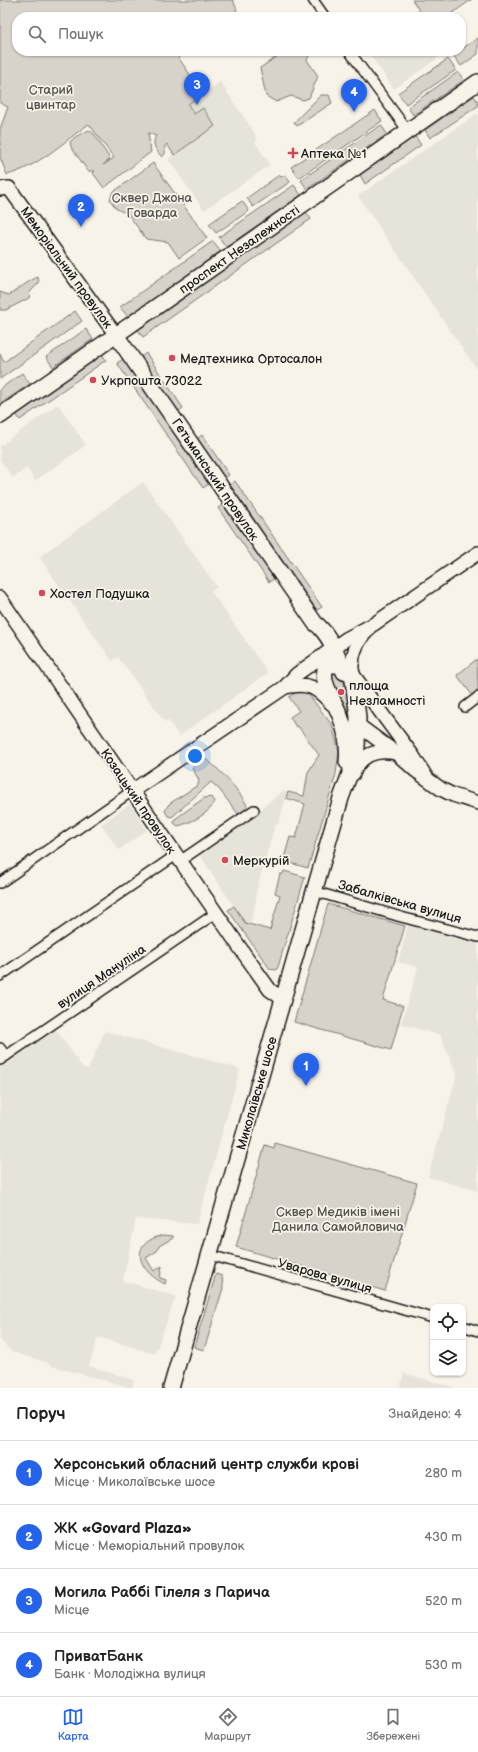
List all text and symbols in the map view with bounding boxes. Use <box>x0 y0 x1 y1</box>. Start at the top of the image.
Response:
search box <box>12 12 466 56</box>
icon: search <box>26 23 48 45</box>
text: Пошук <box>58 25 104 44</box>
pin: 3 <box>184 72 210 105</box>
pin: 4 <box>341 79 367 112</box>
park label: Старий цвинтар <box>26 82 77 113</box>
place label: Аптека №1 <box>300 146 367 162</box>
marker: Аптека №1 <box>288 148 298 158</box>
park label: Сквер Джона Говарда <box>112 190 193 221</box>
pin: 2 <box>68 194 94 227</box>
street label: проспект Незалежності <box>176 202 303 298</box>
street label: Меморіальний провулок <box>17 204 116 332</box>
place label: Медтехника Ортосалон <box>180 351 322 367</box>
marker: Медтехника Ортосалон <box>167 353 177 363</box>
place label: Укрпошта 73022 <box>101 373 202 389</box>
marker: Укрпошта 73022 <box>88 375 98 385</box>
street label: Гетьманський провулок <box>168 415 262 544</box>
place label: Хостел Подушка <box>50 586 150 602</box>
marker: Хостел Подушка <box>37 588 47 598</box>
place label: площа Незламності <box>349 678 426 709</box>
marker: площа Незламності <box>336 687 346 697</box>
street label: Козацький провулок <box>97 746 179 857</box>
your location <box>185 746 205 766</box>
place label: Меркурій <box>233 853 289 869</box>
marker: Меркурій <box>220 855 230 865</box>
street label: Забалківська вулиця <box>336 877 463 927</box>
street label: вулиця Мануліна <box>54 941 149 1012</box>
street label: Миколаївське шосе <box>233 1035 281 1152</box>
pin: 1 <box>293 1053 319 1086</box>
park label: Сквер Медиків імені Данила Самойловича <box>272 1204 404 1235</box>
street label: Уварова вулиця <box>276 1255 374 1297</box>
map controls <box>430 1304 466 1376</box>
button: locate <box>430 1304 466 1340</box>
button: layers <box>430 1340 466 1376</box>
text: Поруч <box>16 1404 66 1424</box>
text: Знайдено: 4 <box>389 1406 462 1422</box>
text: Херсонський обласний центр служби крові <box>54 1455 359 1474</box>
text: 1 <box>26 1465 32 1481</box>
text: 280 m <box>425 1465 462 1481</box>
text: Місце · Миколаївське шосе <box>54 1474 215 1490</box>
text: ЖК «Govard Plaza» <box>54 1519 192 1538</box>
text: 2 <box>25 1529 33 1545</box>
text: 430 m <box>424 1529 462 1545</box>
text: Місце · Меморіальний провулок <box>54 1538 244 1554</box>
text: Могила Раббі Гілеля з Парича <box>54 1583 270 1602</box>
text: 3 <box>25 1593 33 1609</box>
text: 520 m <box>425 1593 462 1609</box>
text: Місце <box>54 1602 89 1618</box>
text: ПриватБанк <box>54 1647 143 1666</box>
text: 4 <box>25 1657 33 1673</box>
text: 530 m <box>425 1657 462 1673</box>
text: Банк · Молодіжна вулиця <box>54 1666 206 1682</box>
tab: Карта <box>58 1706 89 1743</box>
tab: Маршрут <box>204 1706 251 1743</box>
tab: Збережені <box>367 1706 420 1743</box>

